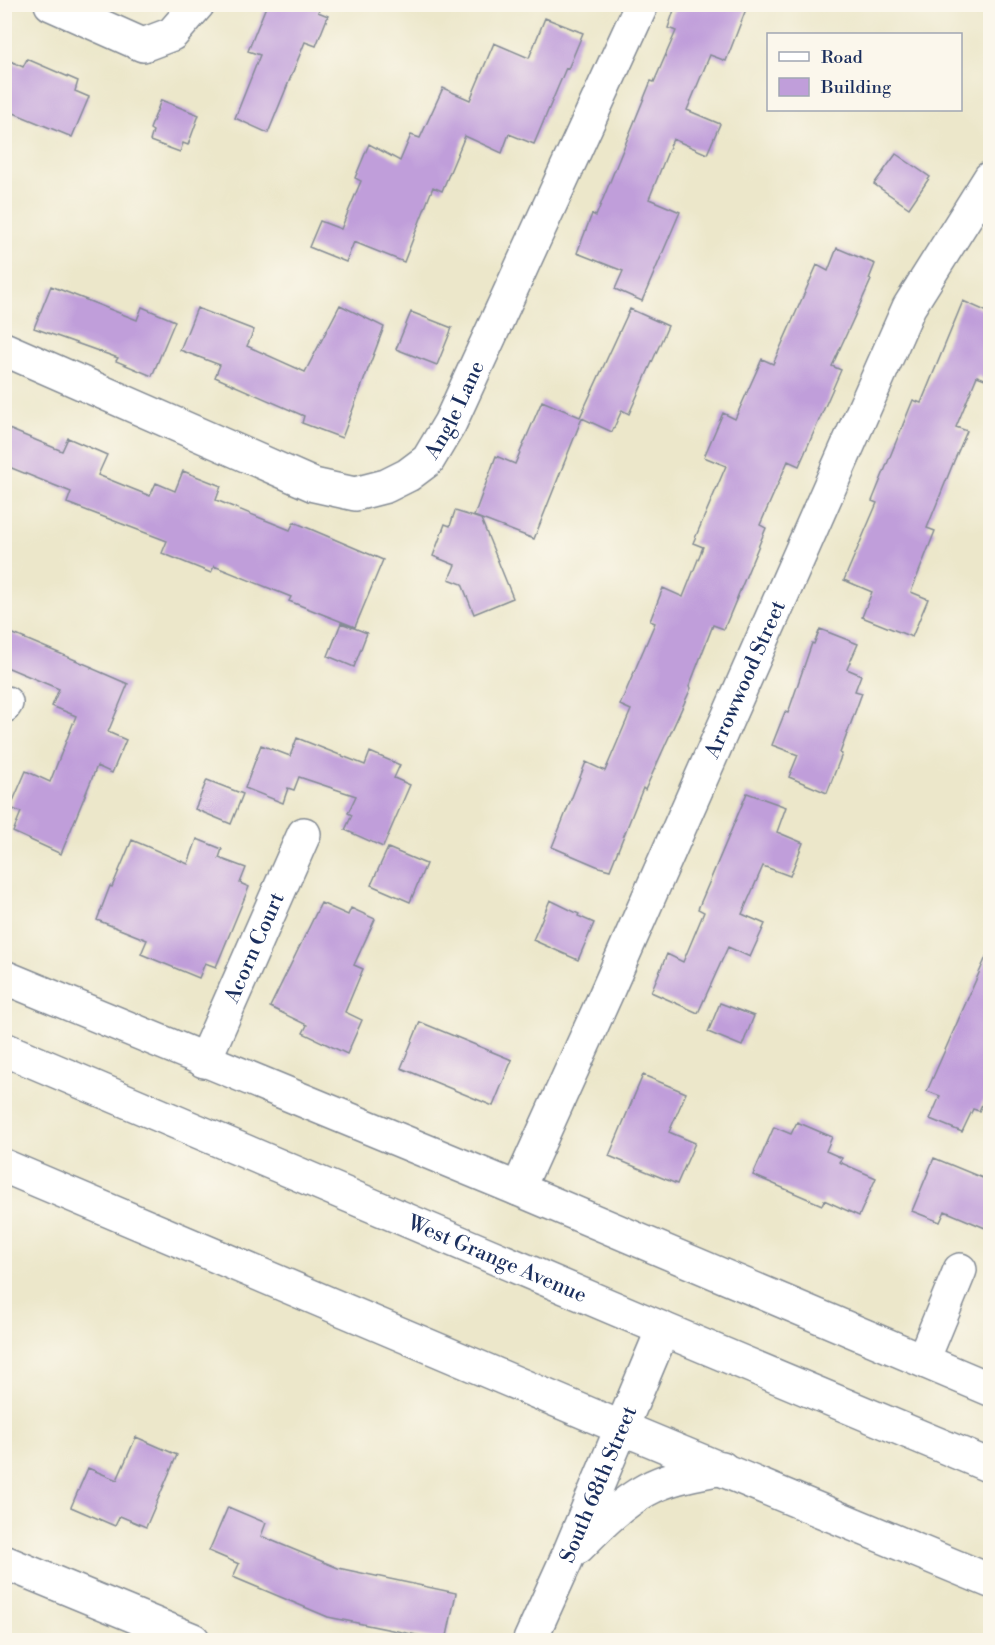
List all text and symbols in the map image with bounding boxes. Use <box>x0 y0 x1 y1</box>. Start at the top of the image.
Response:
legend <box>767 33 962 111</box>
text: Road <box>821 46 864 69</box>
text: Building <box>820 76 892 99</box>
street label: Angle Lane <box>419 357 491 465</box>
street label: Arrowwood Street <box>699 596 792 763</box>
street label: Acorn Court <box>219 888 291 1008</box>
street label: West Grange Avenue <box>403 1210 590 1309</box>
street label: South 68th Street <box>555 1402 644 1567</box>

